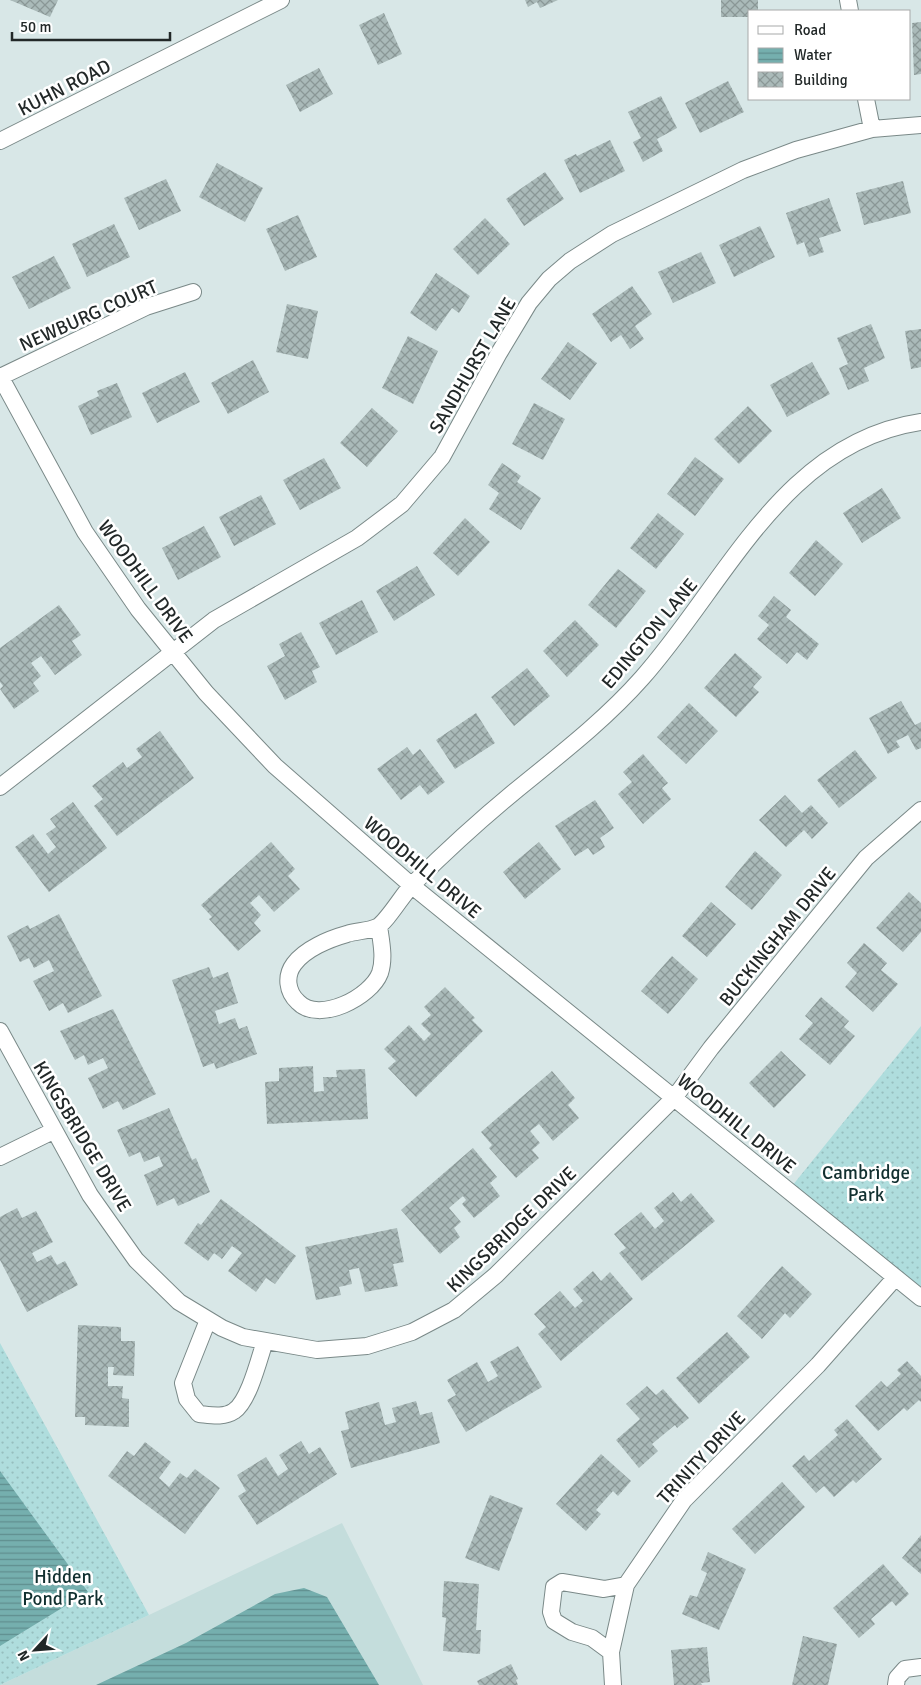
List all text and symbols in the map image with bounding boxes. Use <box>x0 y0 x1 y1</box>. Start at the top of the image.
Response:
scale bar <box>12 10 170 42</box>
legend <box>748 10 911 100</box>
text: 50 m <box>20 18 51 36</box>
text: Road <box>794 21 826 39</box>
text: Water <box>794 46 832 64</box>
street label: KUHN ROAD <box>14 54 115 122</box>
text: Building <box>794 71 848 89</box>
street label: NEWBURG COURT <box>16 274 162 357</box>
street label: SANDHURST LANE <box>424 293 521 438</box>
street label: WOODHILL DRIVE <box>92 515 198 648</box>
street label: EDINGTON LANE <box>596 573 703 694</box>
street label: WOODHILL DRIVE <box>359 812 486 924</box>
street label: BUCKINGHAM DRIVE <box>714 862 841 1011</box>
street label: KINGSBRIDGE DRIVE <box>28 1057 137 1216</box>
street label: WOODHILL DRIVE <box>672 1068 801 1179</box>
park label: Cambridge Park <box>822 1161 910 1207</box>
street label: KINGSBRIDGE DRIVE <box>442 1162 582 1298</box>
street label: TRINITY DRIVE <box>652 1406 751 1509</box>
park label: Hidden Pond Park <box>22 1565 104 1611</box>
north arrow <box>10 1625 60 1675</box>
text: N <box>14 1647 34 1664</box>

